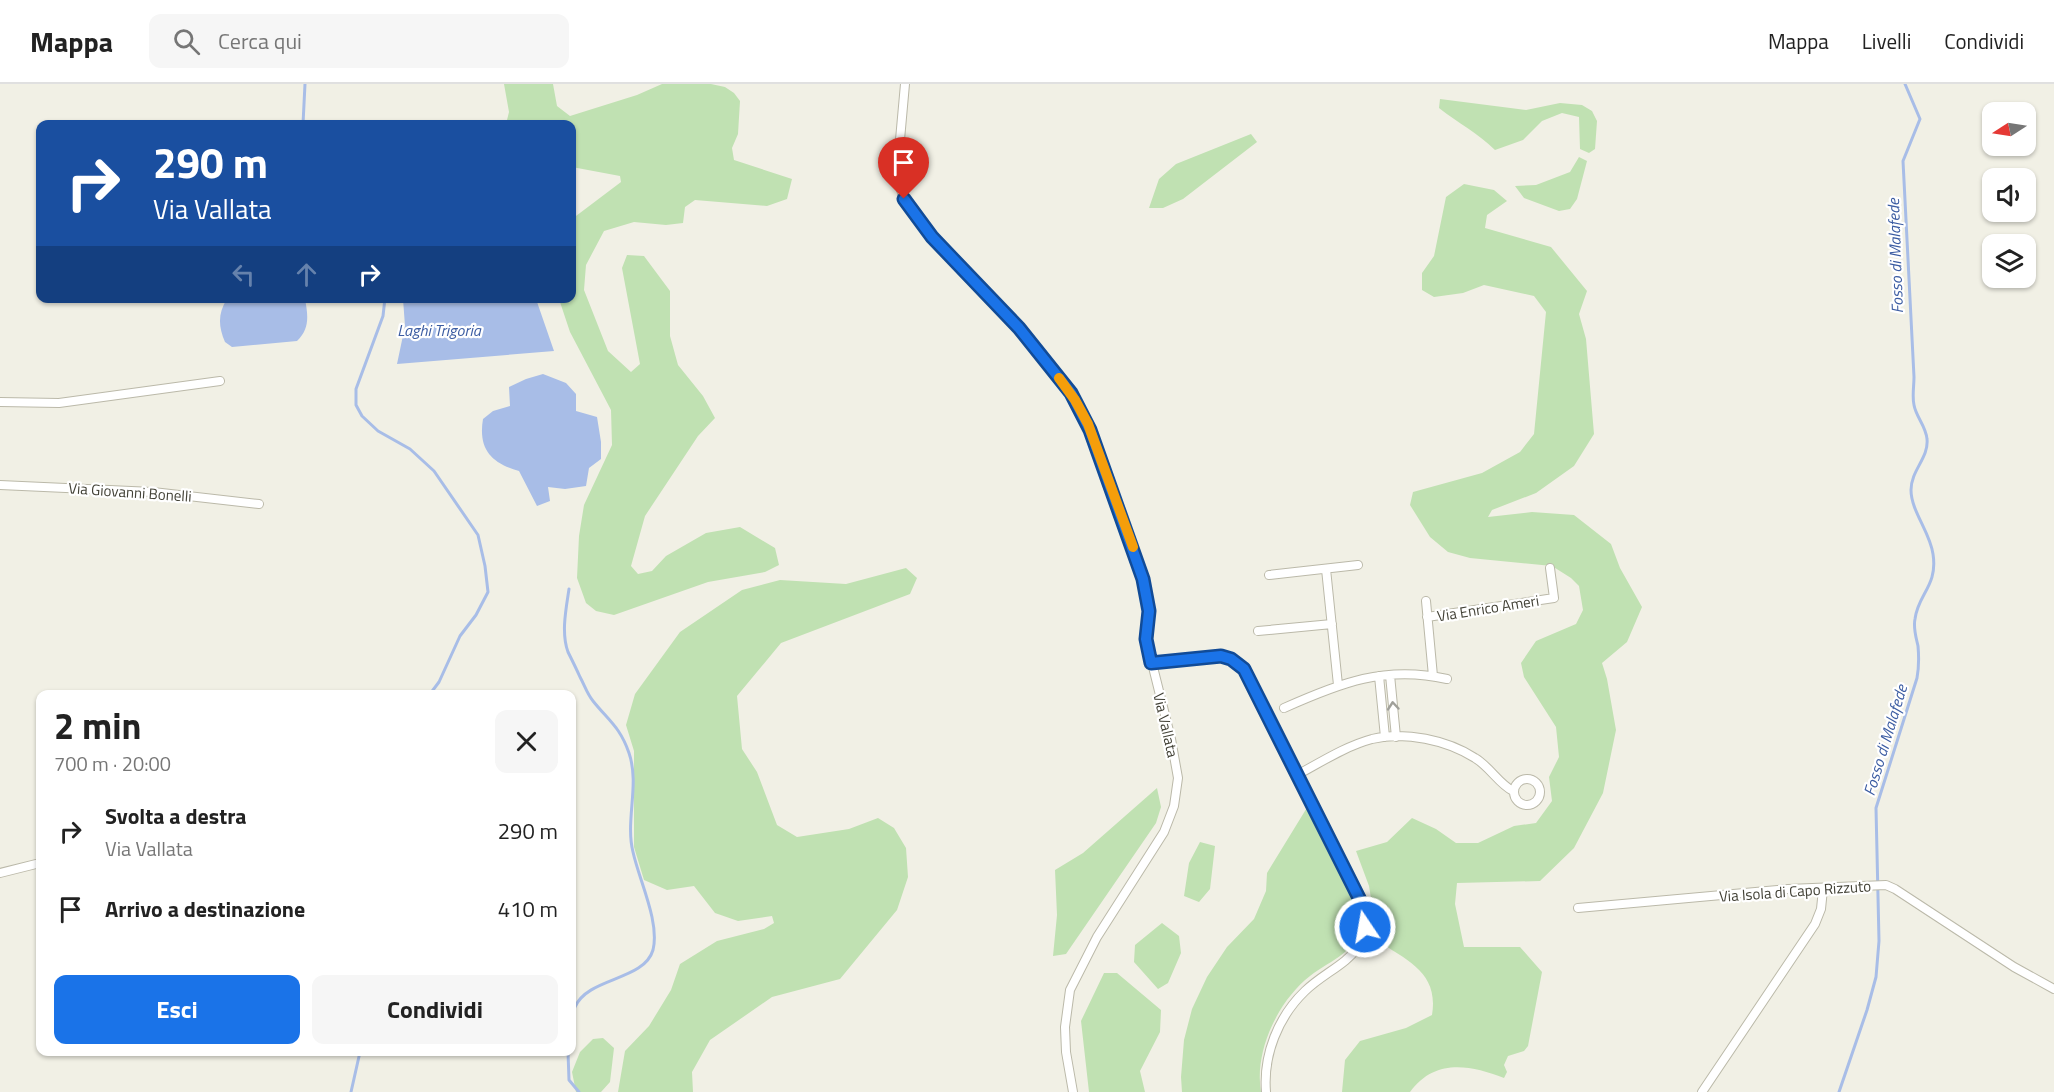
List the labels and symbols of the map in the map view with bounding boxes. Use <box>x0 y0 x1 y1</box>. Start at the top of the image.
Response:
north arrow <box>1982 102 2036 156</box>
pin <box>878 137 929 199</box>
water label: Fosso di Malafede <box>1881 197 1909 314</box>
water label: Laghi Trigoria <box>397 318 482 342</box>
street label: Via Giovanni Bonelli <box>68 476 192 508</box>
street label: Via Enrico Ameri <box>1435 589 1541 627</box>
water label: Fosso di Malafede <box>1857 680 1914 798</box>
street label: Via Vallata <box>1147 690 1185 760</box>
one-way arrow <box>1387 701 1400 710</box>
street label: Via Isola di Capo Rizzuto <box>1718 874 1872 908</box>
position arrow <box>1333 895 1397 959</box>

